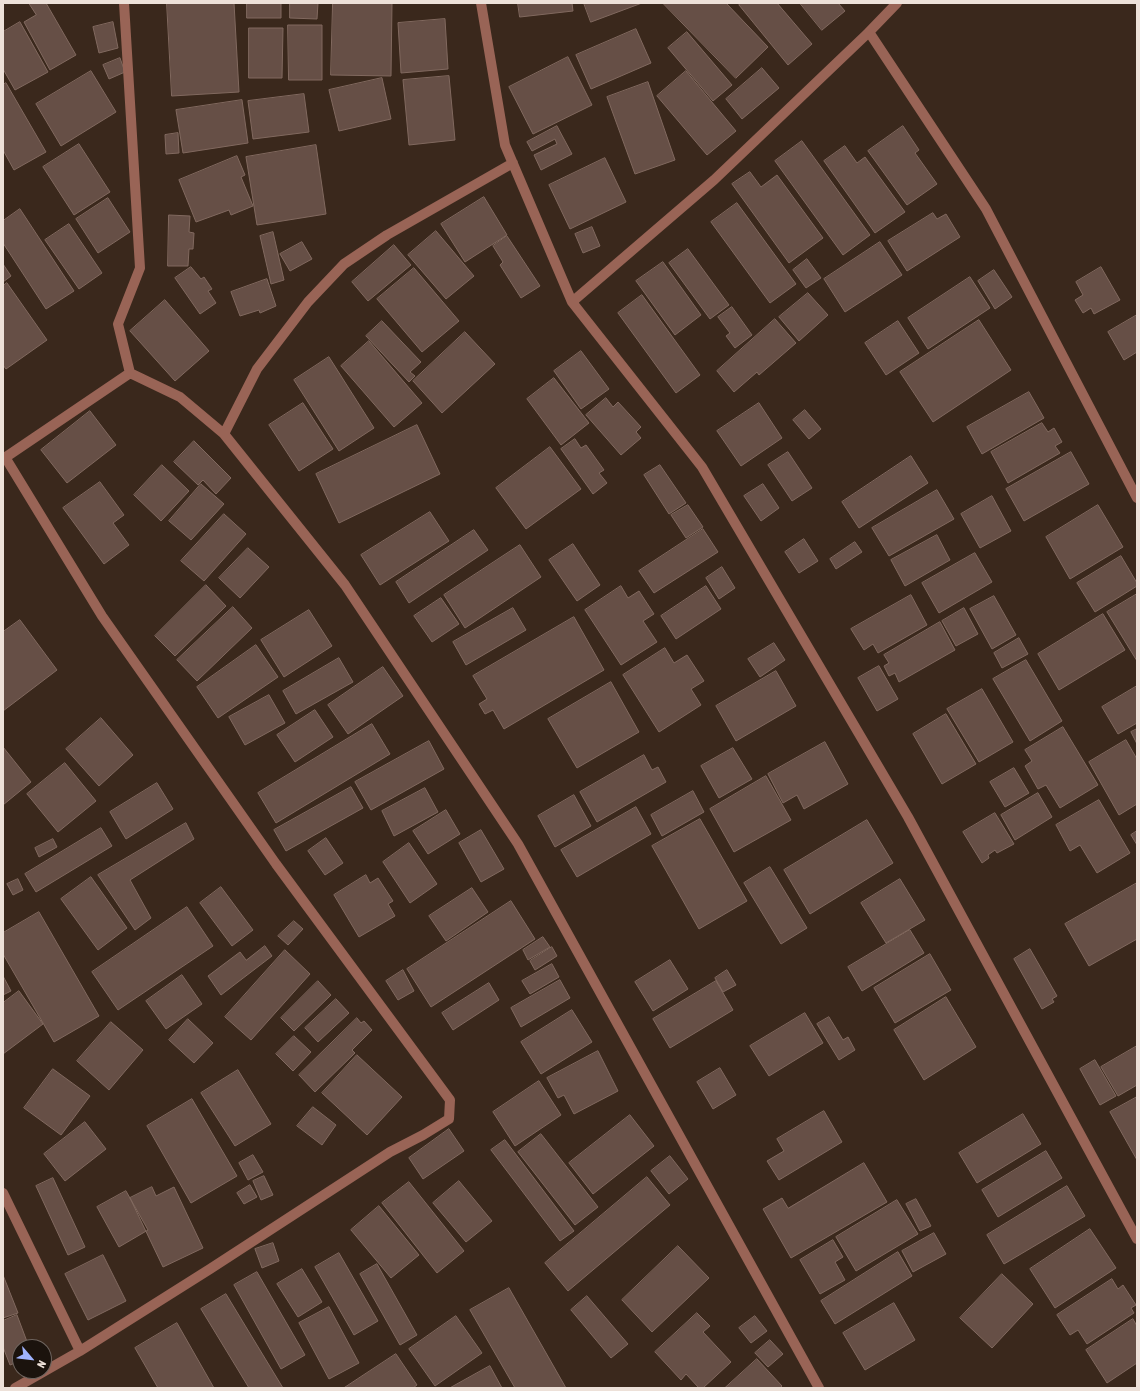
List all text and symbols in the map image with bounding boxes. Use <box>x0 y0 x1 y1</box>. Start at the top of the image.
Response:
north arrow <box>12 1339 52 1379</box>
text: N <box>35 1358 49 1370</box>

